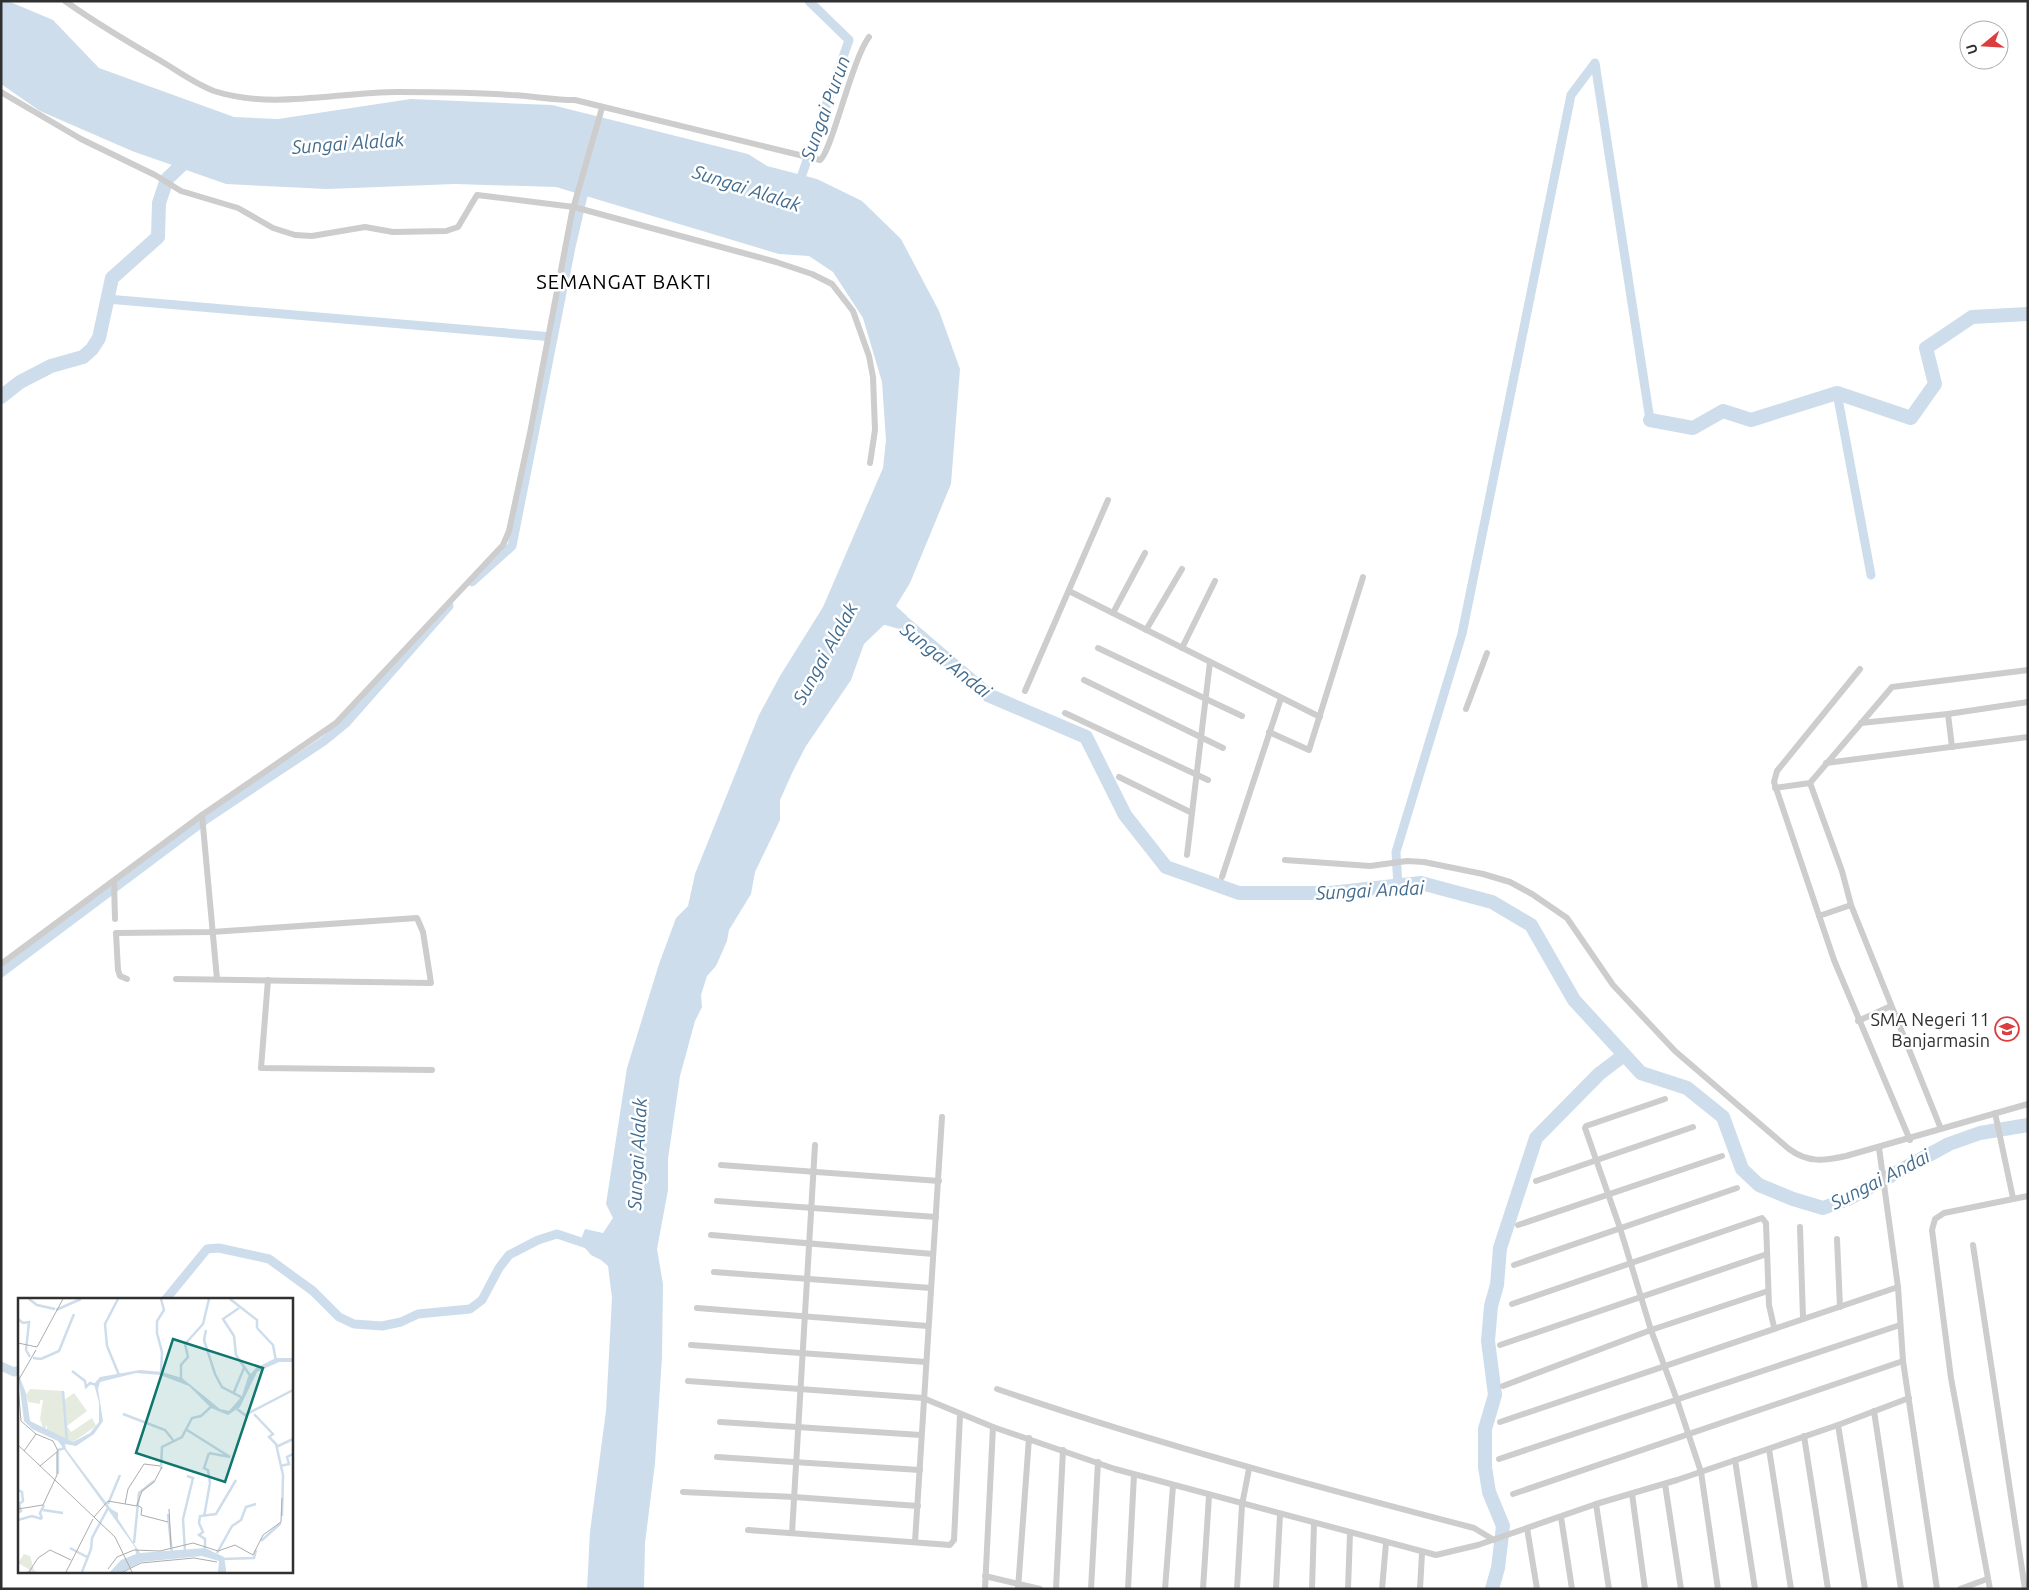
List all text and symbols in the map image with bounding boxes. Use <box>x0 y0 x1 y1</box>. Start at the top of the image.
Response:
north arrow <box>1959 20 2009 70</box>
text: U <box>1963 42 1981 56</box>
water label: Sungai Purun <box>796 53 854 164</box>
water label: Sungai Alalak <box>290 128 405 158</box>
water label: Sungai Alalak <box>689 160 804 216</box>
district label: SEMANGAT BAKTI <box>536 270 712 293</box>
water label: Sungai Alalak <box>788 598 862 708</box>
water label: Sungai Andai <box>896 617 997 703</box>
water label: Sungai Andai <box>1314 876 1426 904</box>
place label: SMA Negeri 11 Banjarmasin <box>1870 1009 1990 1050</box>
school or university icon: SMA Negeri 11 Banjarmasin <box>1994 1016 2020 1042</box>
water label: Sungai Alalak <box>623 1097 651 1212</box>
water label: Sungai Andai <box>1826 1144 1934 1214</box>
inset map <box>18 1298 292 1572</box>

